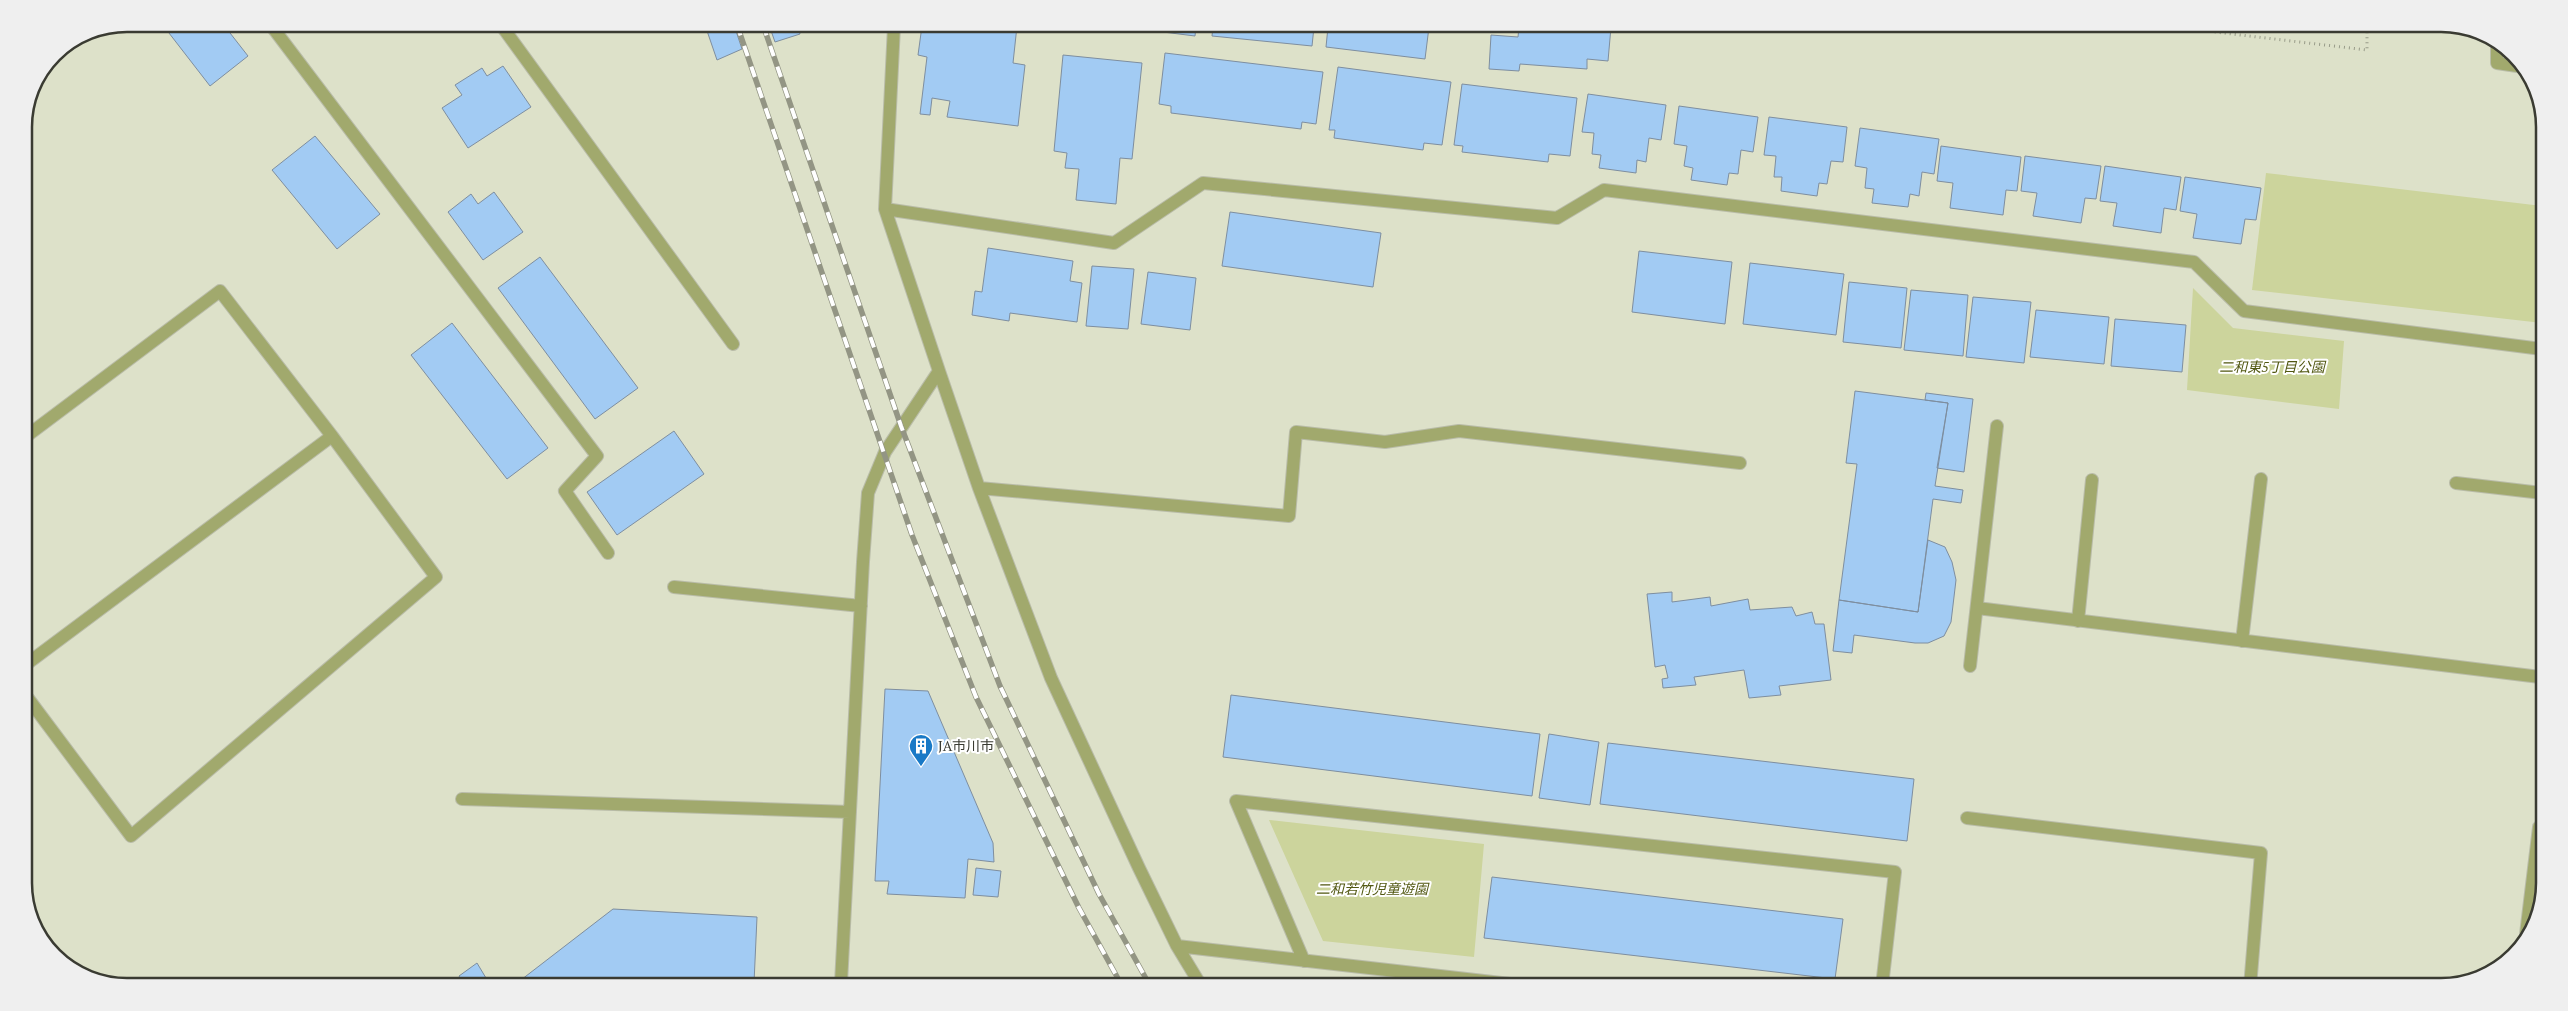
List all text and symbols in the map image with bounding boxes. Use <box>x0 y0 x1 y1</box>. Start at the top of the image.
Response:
park label: 二和東5丁目公園 <box>2219 357 2327 376</box>
building icon: JA市川市 <box>908 733 934 767</box>
place label: JA市川市 <box>938 736 994 755</box>
park label: 二和若竹児童遊園 <box>1316 879 1430 898</box>

